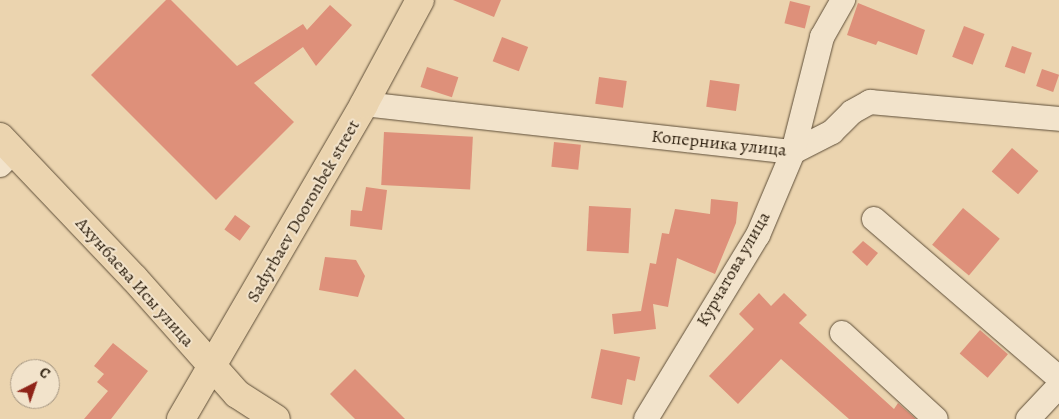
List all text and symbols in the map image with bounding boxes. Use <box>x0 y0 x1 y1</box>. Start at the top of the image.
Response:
street label: Sadyrbaev Dooronbek street <box>242 116 364 306</box>
street label: Коперника улица <box>650 125 788 161</box>
street label: Курчатова улица <box>691 208 775 330</box>
street label: Ахунбаева Исы улица <box>71 213 199 351</box>
north arrow <box>10 359 60 409</box>
text: С <box>35 363 54 383</box>

